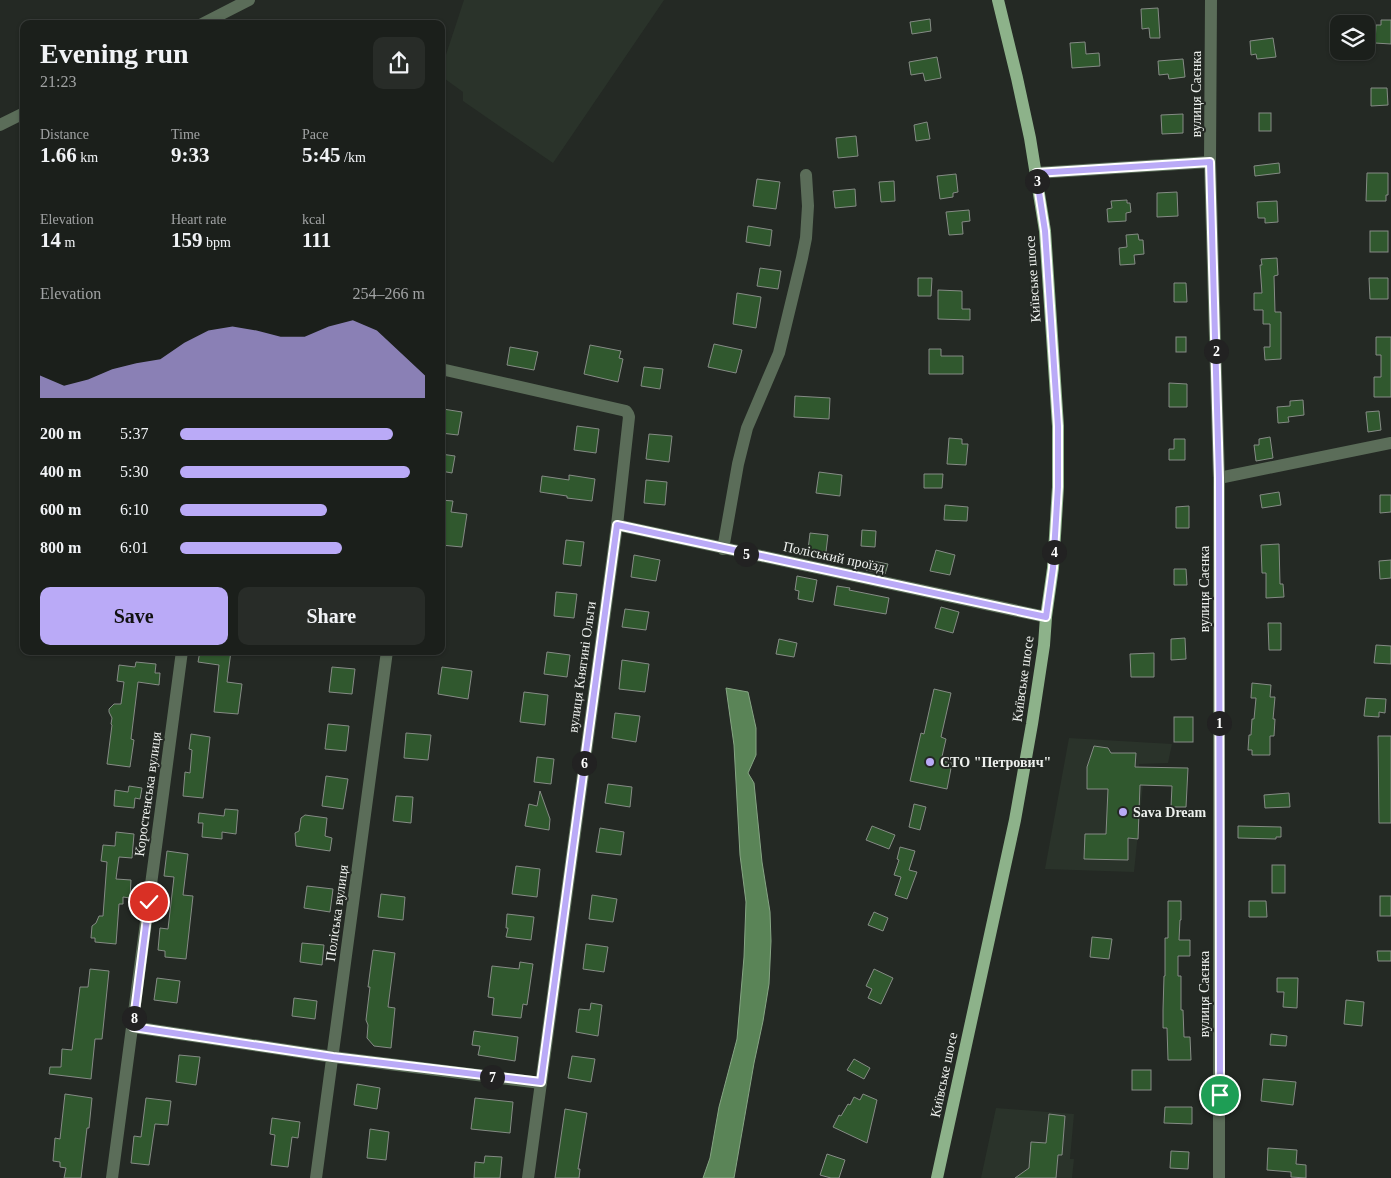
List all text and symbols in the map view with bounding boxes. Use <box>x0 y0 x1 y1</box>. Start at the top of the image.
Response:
map controls <box>1330 15 1375 60</box>
button: layers <box>1330 15 1375 60</box>
button: share <box>373 37 425 89</box>
text: Evening run <box>40 38 189 69</box>
street label: вулиця Саєнка <box>1189 50 1204 137</box>
text: 21:23 <box>40 73 76 90</box>
text: Distance <box>40 127 89 142</box>
text: Time <box>171 127 200 142</box>
text: Pace <box>302 127 328 142</box>
text: 1.66 <box>40 143 77 167</box>
text: 9:33 <box>171 143 210 167</box>
text: 5:45 <box>302 143 341 167</box>
text: km <box>77 150 98 165</box>
text: /km <box>341 150 366 165</box>
pin: 3 <box>1024 168 1050 194</box>
text: 3 <box>1034 174 1041 189</box>
text: Elevation <box>40 212 94 227</box>
text: Heart rate <box>171 212 227 227</box>
text: kcal <box>302 212 325 227</box>
text: 14 <box>40 228 61 252</box>
text: 159 <box>171 228 203 252</box>
text: 111 <box>302 228 331 252</box>
text: m <box>61 235 75 250</box>
text: bpm <box>203 235 231 250</box>
street label: Київське шосе <box>1022 235 1044 323</box>
text: Elevation <box>40 285 101 302</box>
text: 254–266 m <box>353 285 425 302</box>
pin: 2 <box>1204 338 1228 364</box>
text: 2 <box>1213 344 1220 359</box>
text: 200 m <box>40 425 81 442</box>
text: 5:37 <box>120 425 148 442</box>
text: 400 m <box>40 463 81 480</box>
text: 5:30 <box>120 463 148 480</box>
text: 600 m <box>40 501 81 518</box>
text: 6:10 <box>120 501 148 518</box>
text: 800 m <box>40 539 81 556</box>
text: 6:01 <box>120 539 148 556</box>
street label: Поліський проїзд <box>782 539 886 575</box>
pin: 4 <box>1042 540 1066 564</box>
pin: 5 <box>734 542 758 566</box>
text: 4 <box>1051 545 1058 560</box>
street label: вулиця Саєнка <box>1197 545 1212 632</box>
text: 5 <box>743 547 750 562</box>
button: Save <box>40 587 228 645</box>
button: Share <box>238 587 425 645</box>
street label: вулиця Княгині Ольги <box>565 600 599 734</box>
street label: Київське шосе <box>1010 635 1036 723</box>
pin: 1 <box>1206 710 1232 736</box>
text: 1 <box>1216 716 1223 731</box>
street label: Коростенська вулиця <box>132 730 164 857</box>
pin: 6 <box>572 750 596 776</box>
place label: СТО "Петрович" <box>940 755 1051 770</box>
text: 6 <box>581 756 588 771</box>
marker: СТО "Петрович" <box>924 756 936 768</box>
place label: Sava Dream <box>1133 805 1207 820</box>
marker: Sava Dream <box>1117 806 1129 818</box>
street label: Поліська вулиця <box>323 863 351 962</box>
pin <box>128 881 170 923</box>
icon: check <box>135 888 163 916</box>
street label: вулиця Саєнка <box>1197 950 1212 1037</box>
pin: 8 <box>122 1006 146 1030</box>
text: 8 <box>131 1011 138 1026</box>
street label: Київське шосе <box>928 1031 960 1119</box>
pin: 7 <box>480 1064 504 1090</box>
text: 7 <box>489 1070 496 1085</box>
pin <box>1199 1074 1241 1116</box>
icon: arrive <box>1206 1081 1234 1109</box>

